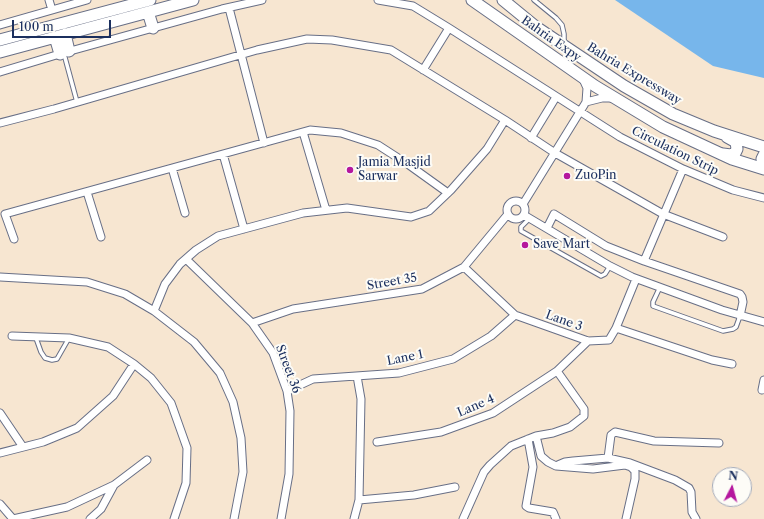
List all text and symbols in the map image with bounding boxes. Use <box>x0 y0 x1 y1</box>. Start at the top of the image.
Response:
scale bar <box>14 12 113 38</box>
street label: Bahria Expy <box>518 13 584 65</box>
text: 100 m <box>19 19 54 34</box>
street label: Bahria Expressway <box>584 40 684 108</box>
street label: Circulation Strip <box>629 124 721 178</box>
place label: Jamia Masjid Sarwar <box>358 156 431 184</box>
marker: Jamia Masjid Sarwar <box>345 165 355 175</box>
place label: ZuoPin <box>575 169 617 183</box>
marker: ZuoPin <box>562 171 572 181</box>
place label: Save Mart <box>533 238 590 252</box>
marker: Save Mart <box>520 240 530 250</box>
street label: Street 35 <box>366 271 418 293</box>
street label: Lane 3 <box>544 308 584 334</box>
street label: Street 36 <box>272 343 304 395</box>
street label: Lane 1 <box>386 347 424 369</box>
street label: Lane 4 <box>455 392 497 420</box>
north arrow <box>712 467 752 507</box>
text: N <box>728 469 739 484</box>

